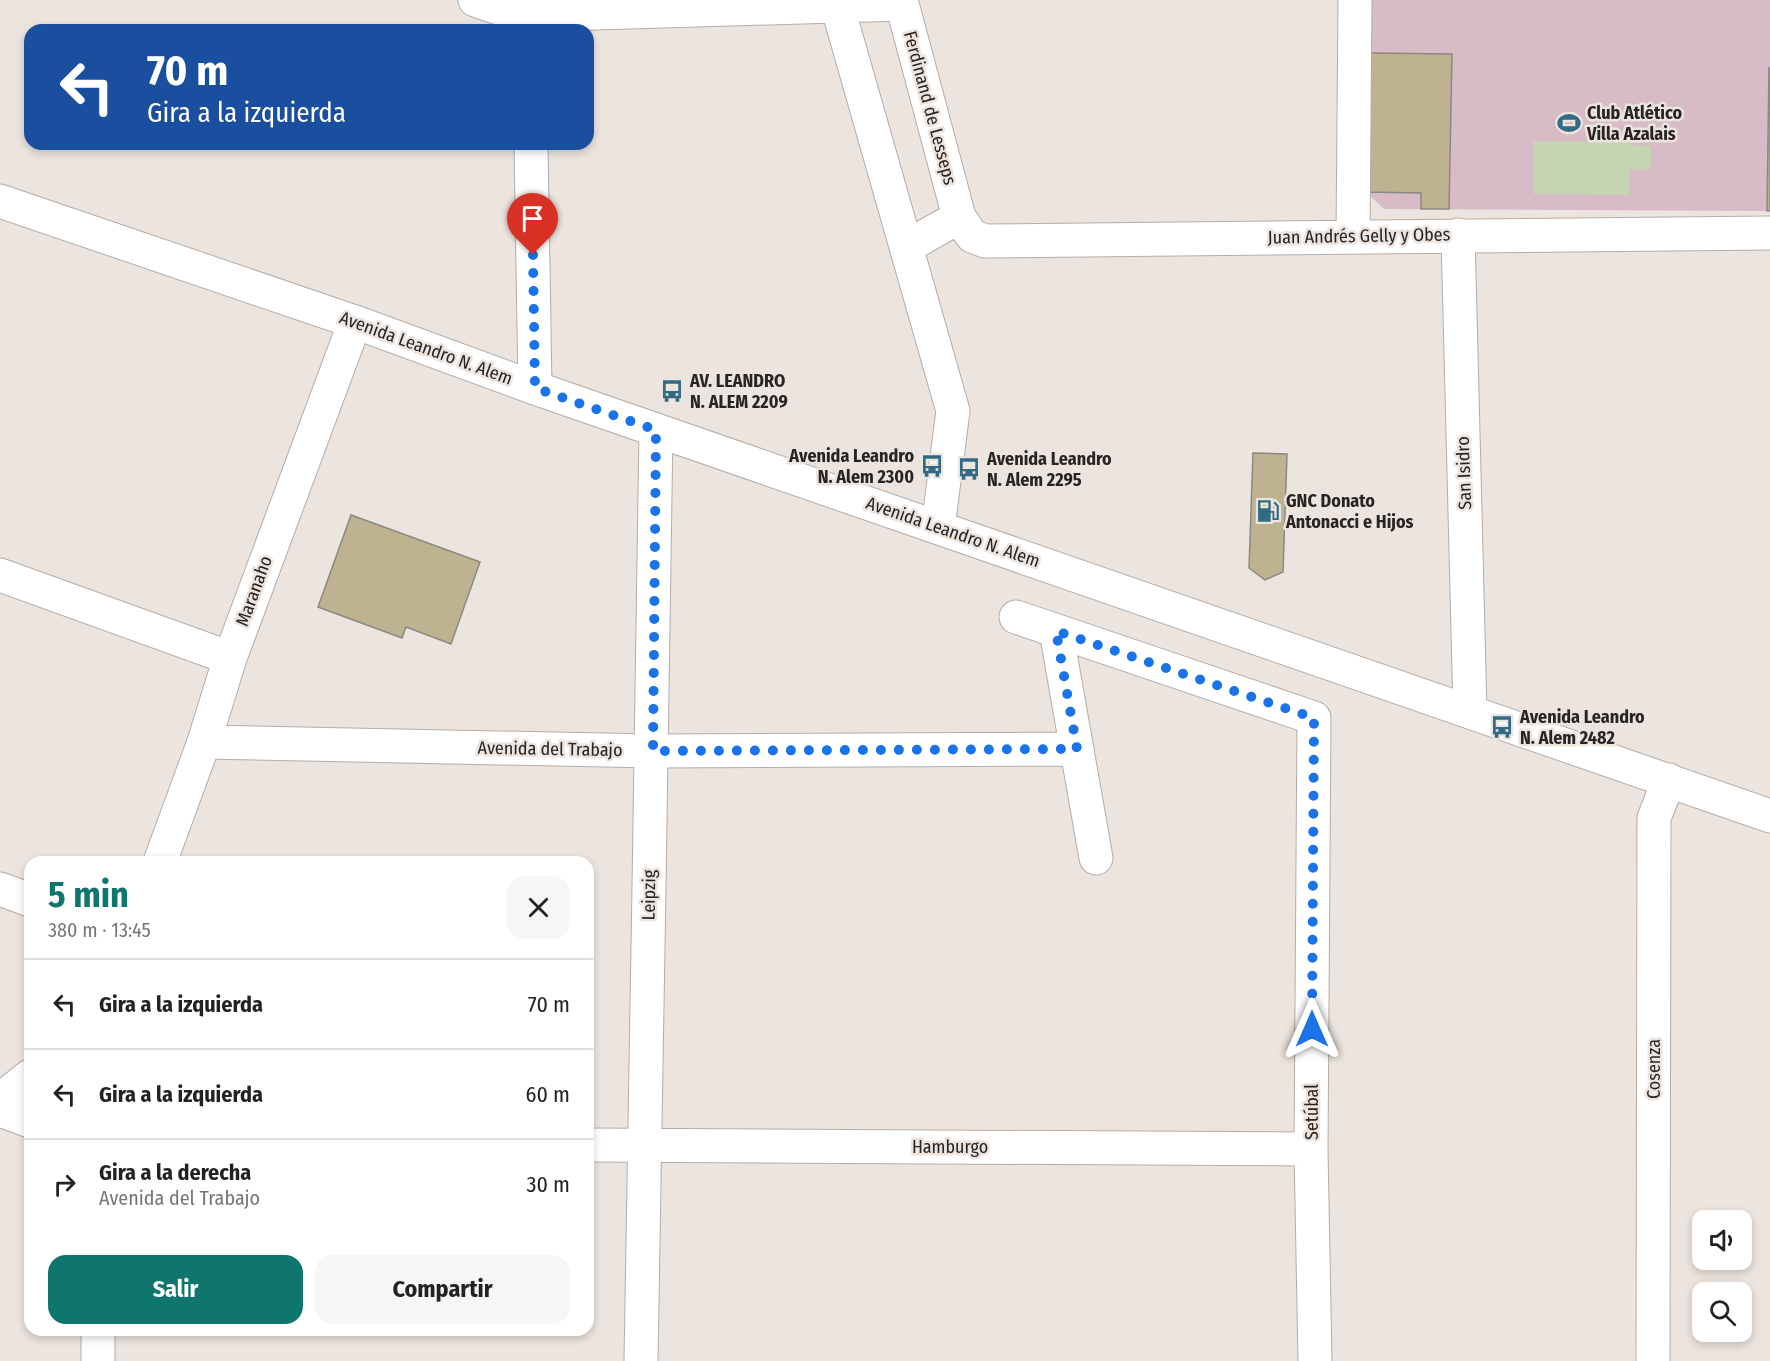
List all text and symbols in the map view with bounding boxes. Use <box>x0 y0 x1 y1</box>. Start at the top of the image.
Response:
street label: Ferdinand de Lesseps <box>899 29 961 188</box>
text: 70 m <box>147 46 228 96</box>
icon: left <box>48 48 126 126</box>
text: Gira a la izquierda <box>147 97 346 129</box>
place label: Club Atlético Villa Azalais <box>1586 102 1682 145</box>
sports icon: Club Atlético Villa Azalais <box>1556 110 1582 136</box>
pin <box>507 193 558 255</box>
icon: arrive <box>516 202 549 235</box>
street label: Juan Andrés Gelly y Obes <box>1268 223 1451 249</box>
street label: Avenida Leandro N. Alem <box>336 306 516 390</box>
place label: AV. LEANDRO N. ALEM 2209 <box>689 370 788 413</box>
bus stop icon: AV. LEANDRO N. ALEM 2209 <box>659 378 685 404</box>
street label: San Isidro <box>1452 436 1476 510</box>
place label: Avenida Leandro N. Alem 2300 <box>788 445 914 488</box>
place label: Avenida Leandro N. Alem 2295 <box>986 448 1112 491</box>
bus stop icon: Avenida Leandro N. Alem 2300 <box>919 453 945 479</box>
bus stop icon: Avenida Leandro N. Alem 2295 <box>956 456 982 482</box>
place label: GNC Donato Antonacci e Hijos <box>1285 490 1414 533</box>
street label: Avenida Leandro N. Alem <box>863 492 1043 572</box>
fuel station icon: GNC Donato Antonacci e Hijos <box>1255 498 1281 524</box>
street label: Maranaho <box>231 553 277 629</box>
place label: Avenida Leandro N. Alem 2482 <box>1519 706 1645 749</box>
bus stop icon: Avenida Leandro N. Alem 2482 <box>1489 714 1515 740</box>
street label: Avenida del Trabajo <box>477 737 623 761</box>
street label: Leipzig <box>638 869 660 920</box>
text: 5 min <box>48 873 129 917</box>
button: close <box>507 876 570 939</box>
text: 380 m · 13:45 <box>48 918 151 942</box>
icon: left <box>48 988 81 1021</box>
text: Gira a la izquierda <box>99 991 263 1018</box>
text: 70 m <box>528 991 570 1018</box>
position arrow <box>1280 997 1344 1061</box>
street label: Cosenza <box>1643 1039 1665 1099</box>
icon: left <box>48 1078 81 1111</box>
text: Gira a la izquierda <box>99 1081 263 1108</box>
text: 60 m <box>526 1081 570 1108</box>
street label: Setúbal <box>1301 1084 1323 1140</box>
street label: Hamburgo <box>912 1136 988 1158</box>
text: Gira a la derecha <box>99 1159 251 1186</box>
icon: right <box>48 1168 81 1201</box>
text: 30 m <box>527 1171 570 1198</box>
text: Avenida del Trabajo <box>99 1186 260 1210</box>
map controls <box>1692 1210 1752 1342</box>
button: sound <box>1692 1210 1752 1270</box>
button: Salir <box>48 1255 303 1324</box>
button: Compartir <box>315 1255 570 1324</box>
button: search <box>1692 1282 1752 1342</box>

